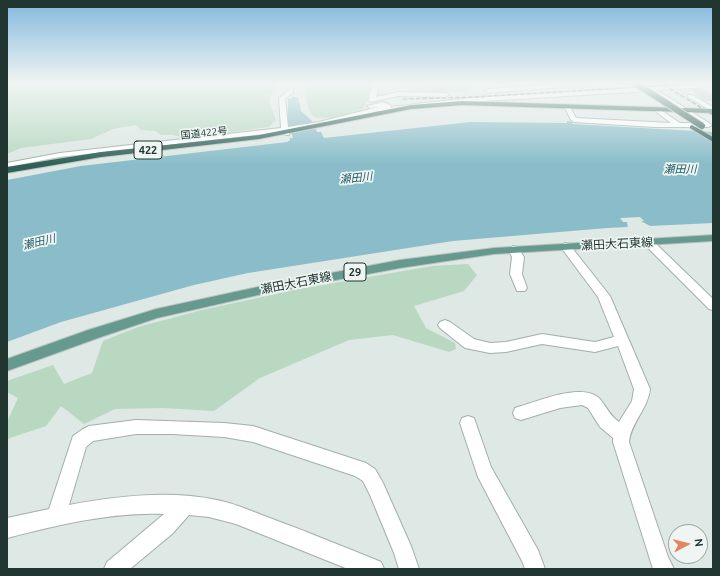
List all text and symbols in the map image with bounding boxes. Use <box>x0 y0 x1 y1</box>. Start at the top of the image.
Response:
street label: 国道422号 <box>180 125 228 141</box>
road number: 422 <box>134 141 162 159</box>
water label: 瀬田川 <box>664 162 696 176</box>
water label: 瀬田川 <box>339 170 373 186</box>
water label: 瀬田川 <box>21 232 57 252</box>
street label: 瀬田大石東線 <box>581 235 653 253</box>
road number: 29 <box>344 263 366 281</box>
street label: 瀬田大石東線 <box>259 269 333 297</box>
north arrow <box>668 524 708 564</box>
text: N <box>692 538 705 547</box>

